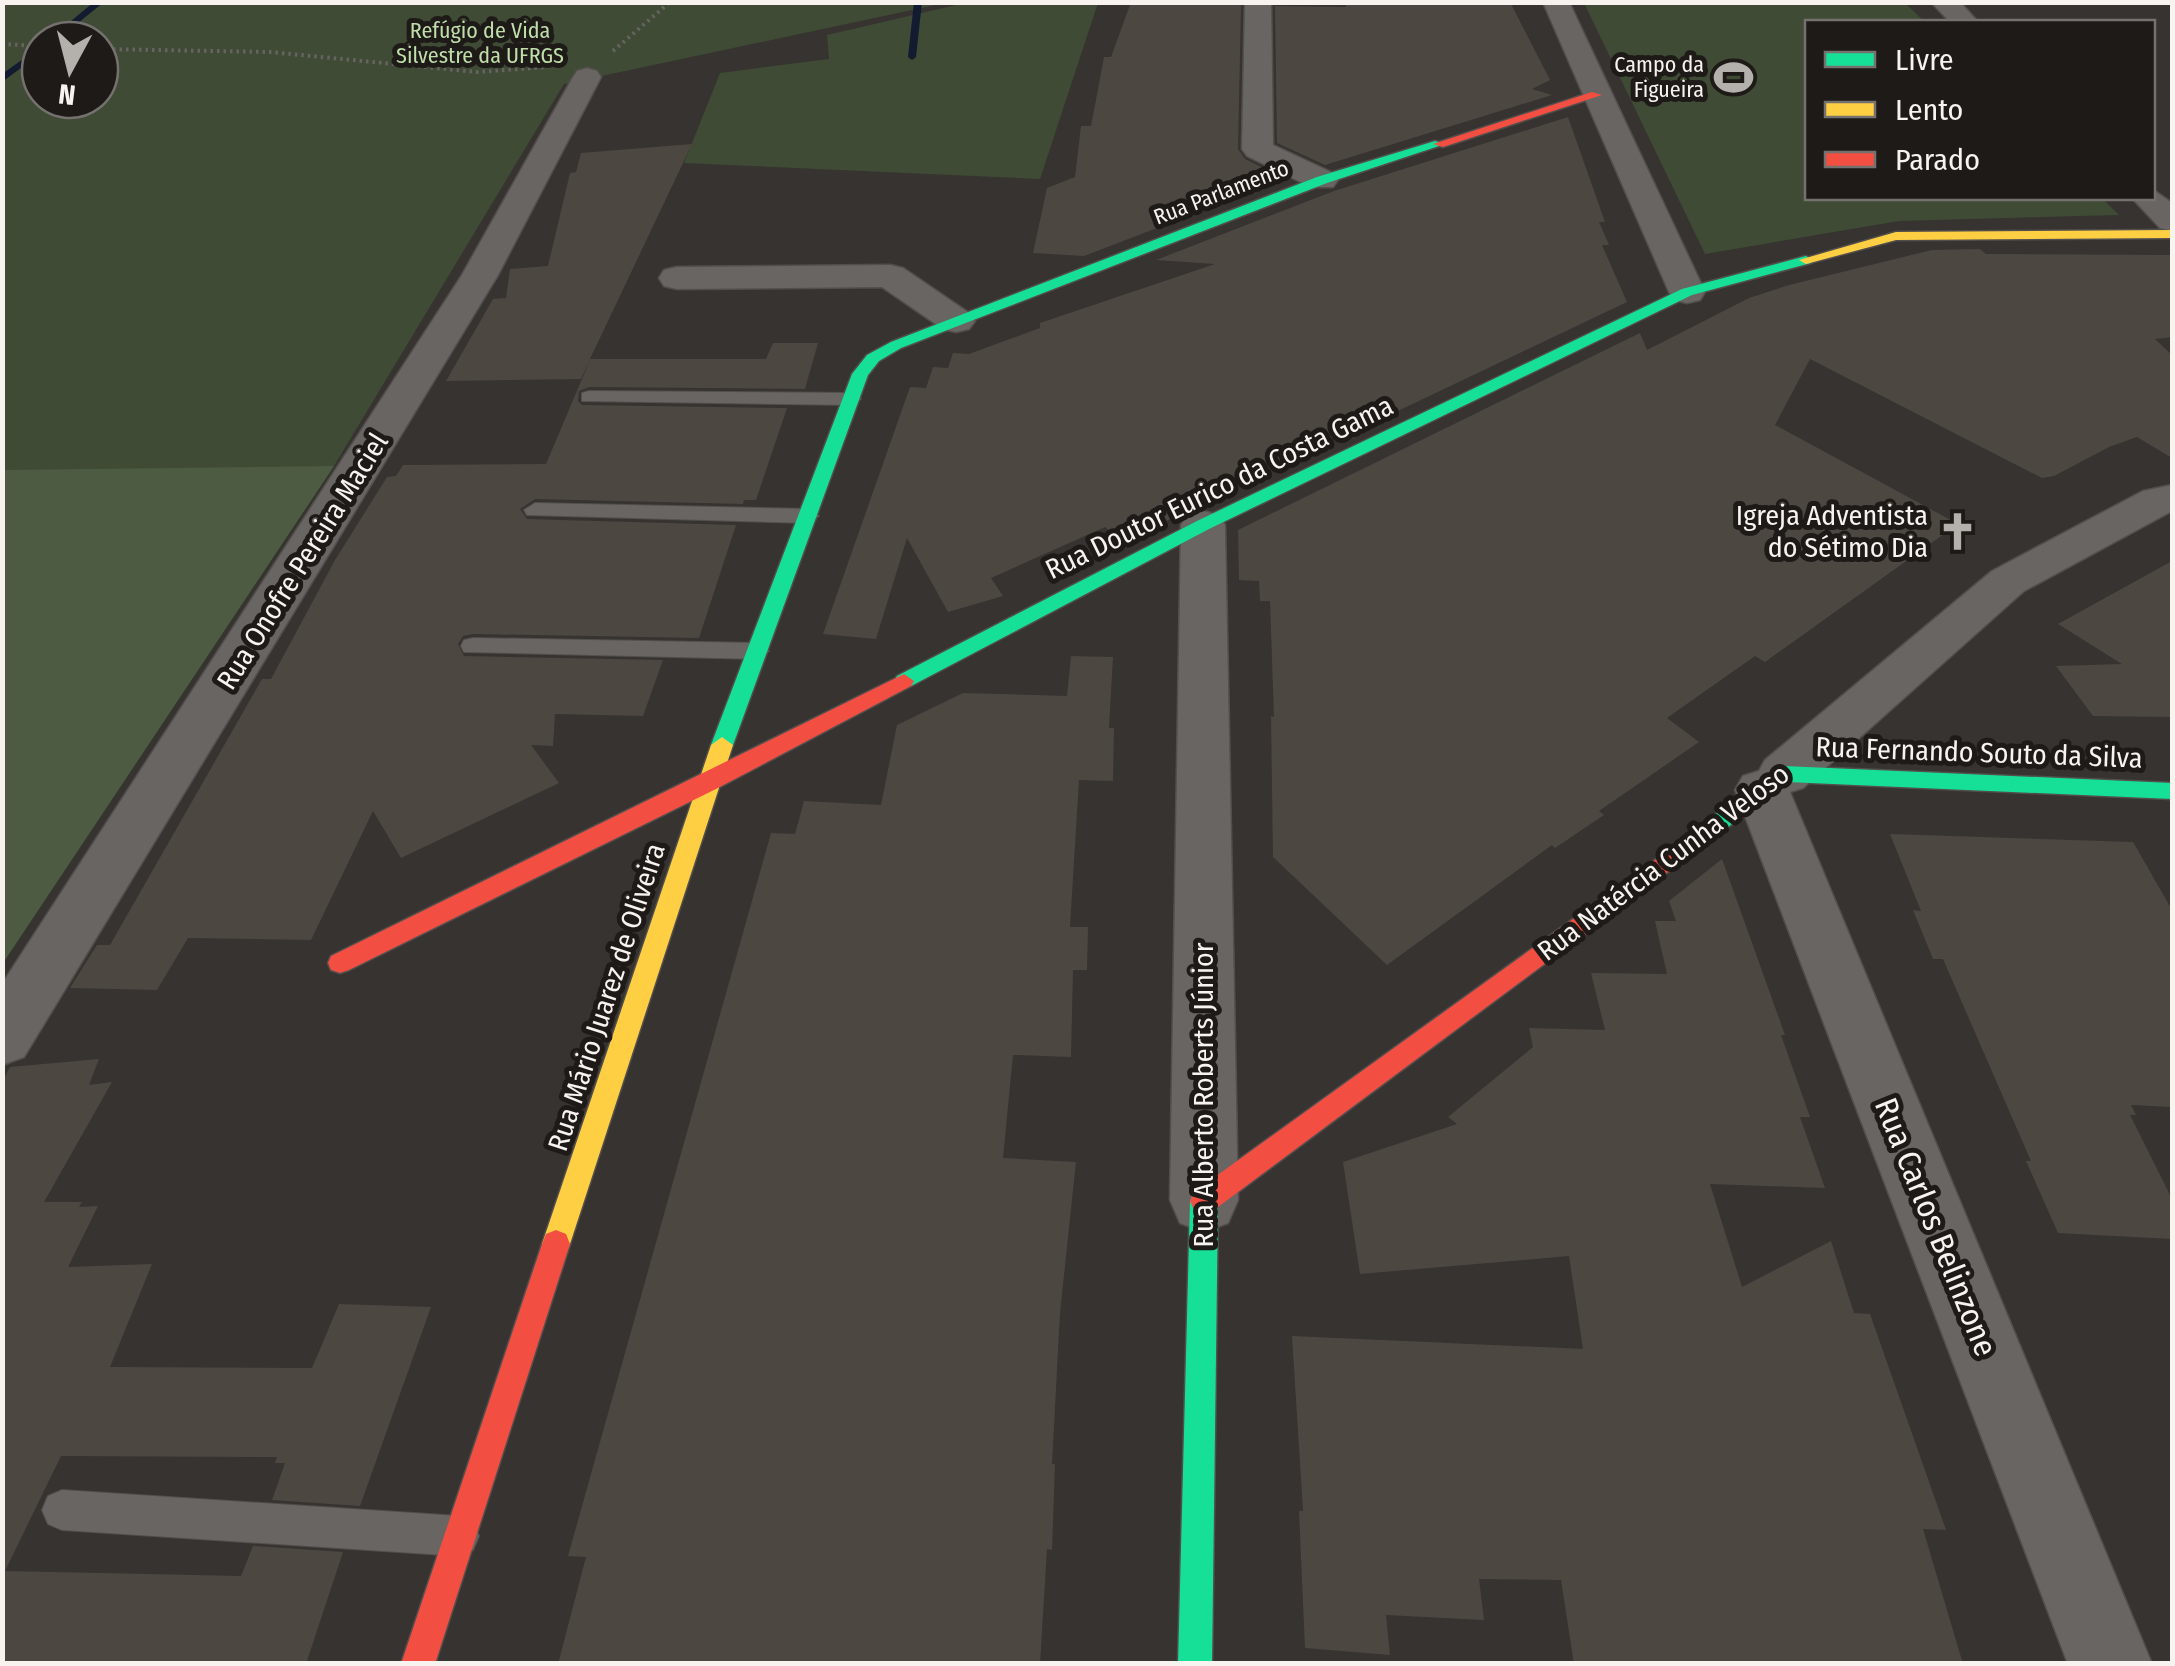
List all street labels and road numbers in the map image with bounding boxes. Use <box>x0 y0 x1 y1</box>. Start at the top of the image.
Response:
street label: Rua Parlamento <box>1150 154 1293 231</box>
street label: Rua Doutor Eurico da Costa Gama <box>1040 389 1398 586</box>
street label: Rua Onofre Pereira Maciel <box>210 427 395 695</box>
street label: Rua Fernando Souto da Silva <box>1815 730 2143 775</box>
street label: Rua Natércia Cunha Veloso <box>1531 757 1795 968</box>
street label: Rua Mário Juarez de Oliveira <box>541 839 672 1155</box>
street label: Rua Alberto Roberts Júnior <box>1187 942 1220 1248</box>
street label: Rua Carlos Belinzone <box>1867 1092 2005 1362</box>

